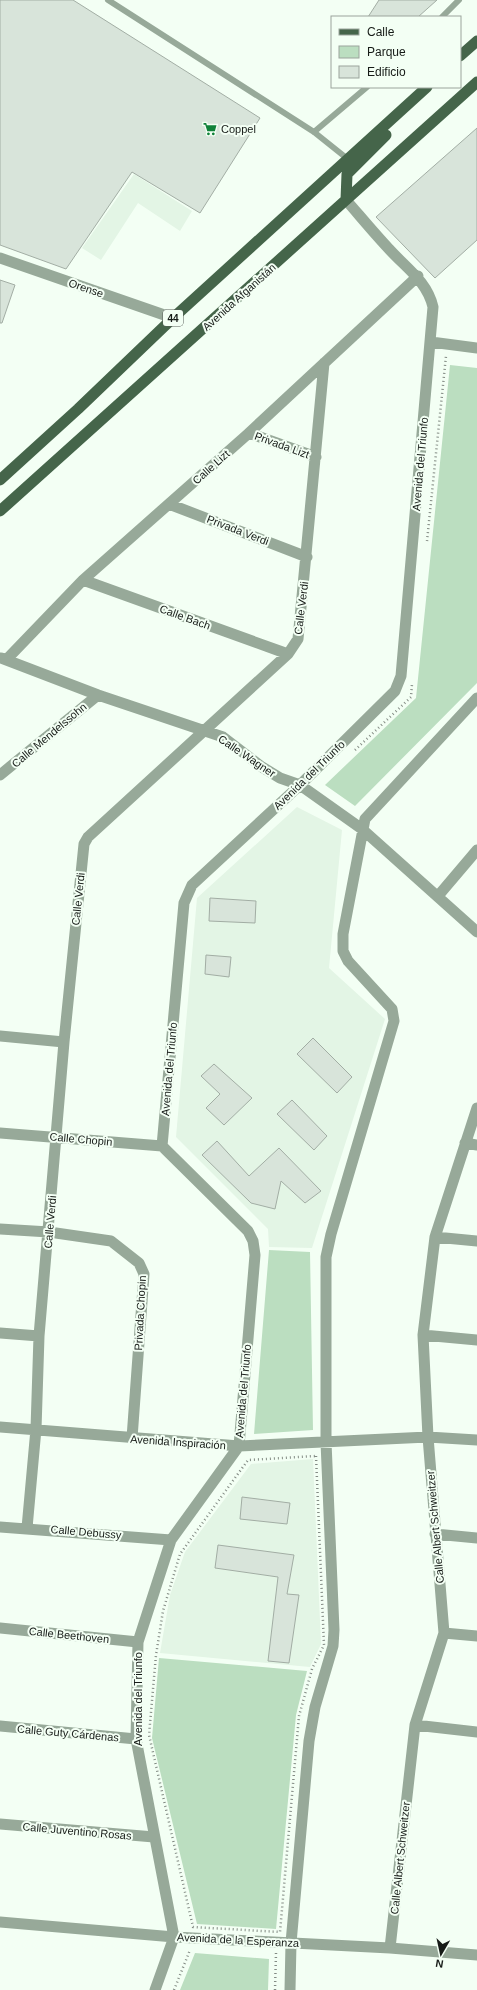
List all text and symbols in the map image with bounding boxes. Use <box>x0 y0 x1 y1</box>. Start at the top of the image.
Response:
legend <box>331 16 461 88</box>
text: Calle <box>367 25 395 39</box>
text: Parque <box>367 45 406 59</box>
text: Edificio <box>367 65 406 79</box>
supermarket icon: Coppel <box>202 121 218 137</box>
place label: Coppel <box>221 123 256 135</box>
street label: Avenida Afganistán <box>200 261 278 333</box>
street label: Orense <box>67 276 105 300</box>
road number: 44 <box>163 310 183 326</box>
street label: Avenida del Triunfo <box>410 417 430 511</box>
street label: Privada Lizt <box>253 430 311 460</box>
street label: Calle Lizt <box>190 447 232 487</box>
street label: Privada Verdi <box>205 513 271 547</box>
street label: Calle Verdi <box>292 581 310 635</box>
street label: Calle Bach <box>158 602 212 632</box>
street label: Calle Mendelssohn <box>9 700 89 770</box>
street label: Calle Wagner <box>216 733 278 780</box>
street label: Avenida del Triunfo <box>271 738 347 812</box>
street label: Calle Verdi <box>69 872 87 926</box>
street label: Avenida del Triunfo <box>159 1022 179 1116</box>
street label: Calle Chopin <box>49 1130 113 1148</box>
street label: Calle Verdi <box>42 1195 58 1249</box>
street label: Privada Chopin <box>132 1275 148 1351</box>
street label: Avenida del Triunfo <box>233 1344 253 1438</box>
street label: Avenida Inspiración <box>130 1433 226 1451</box>
street label: Calle Albert Schweitzer <box>424 1470 446 1584</box>
street label: Calle Debussy <box>50 1523 122 1541</box>
street label: Calle Beethoven <box>28 1625 110 1645</box>
street label: Avenida del Triunfo <box>132 1652 144 1746</box>
street label: Calle Guty Cárdenas <box>17 1723 120 1743</box>
street label: Calle Albert Schweitzer <box>388 1801 412 1915</box>
street label: Calle Juventino Rosas <box>22 1820 133 1842</box>
street label: Avenida de la Esperanza <box>177 1931 300 1949</box>
north arrow <box>421 1934 461 1974</box>
text: N <box>435 1957 444 1970</box>

